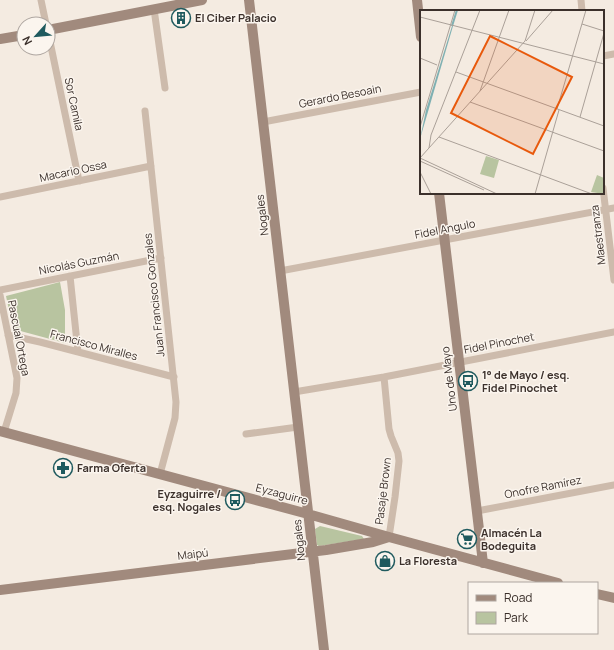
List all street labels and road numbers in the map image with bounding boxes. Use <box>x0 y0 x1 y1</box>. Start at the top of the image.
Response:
street label: Sor Camila <box>62 76 87 132</box>
street label: Gerardo Besoain <box>297 80 382 111</box>
street label: Macario Ossa <box>38 156 108 185</box>
street label: Nogales <box>252 193 271 237</box>
street label: Maestranza <box>586 204 609 266</box>
street label: Fidel Angulo <box>413 215 477 242</box>
street label: Juan Francisco Gonzales <box>140 232 167 358</box>
street label: Nicolás Guzmán <box>38 247 120 278</box>
street label: Pascual Ortega <box>5 299 34 377</box>
street label: Francisco Miralles <box>49 326 140 363</box>
street label: Fidel Pinochet <box>462 328 535 357</box>
street label: Uno de Mayo <box>437 345 460 412</box>
street label: Pasaje Brown <box>371 456 394 525</box>
street label: Onofre Ramírez <box>503 472 583 501</box>
street label: Eyzaguirre <box>254 479 310 508</box>
street label: Nogales <box>289 518 308 561</box>
street label: Maipú <box>177 544 209 563</box>

